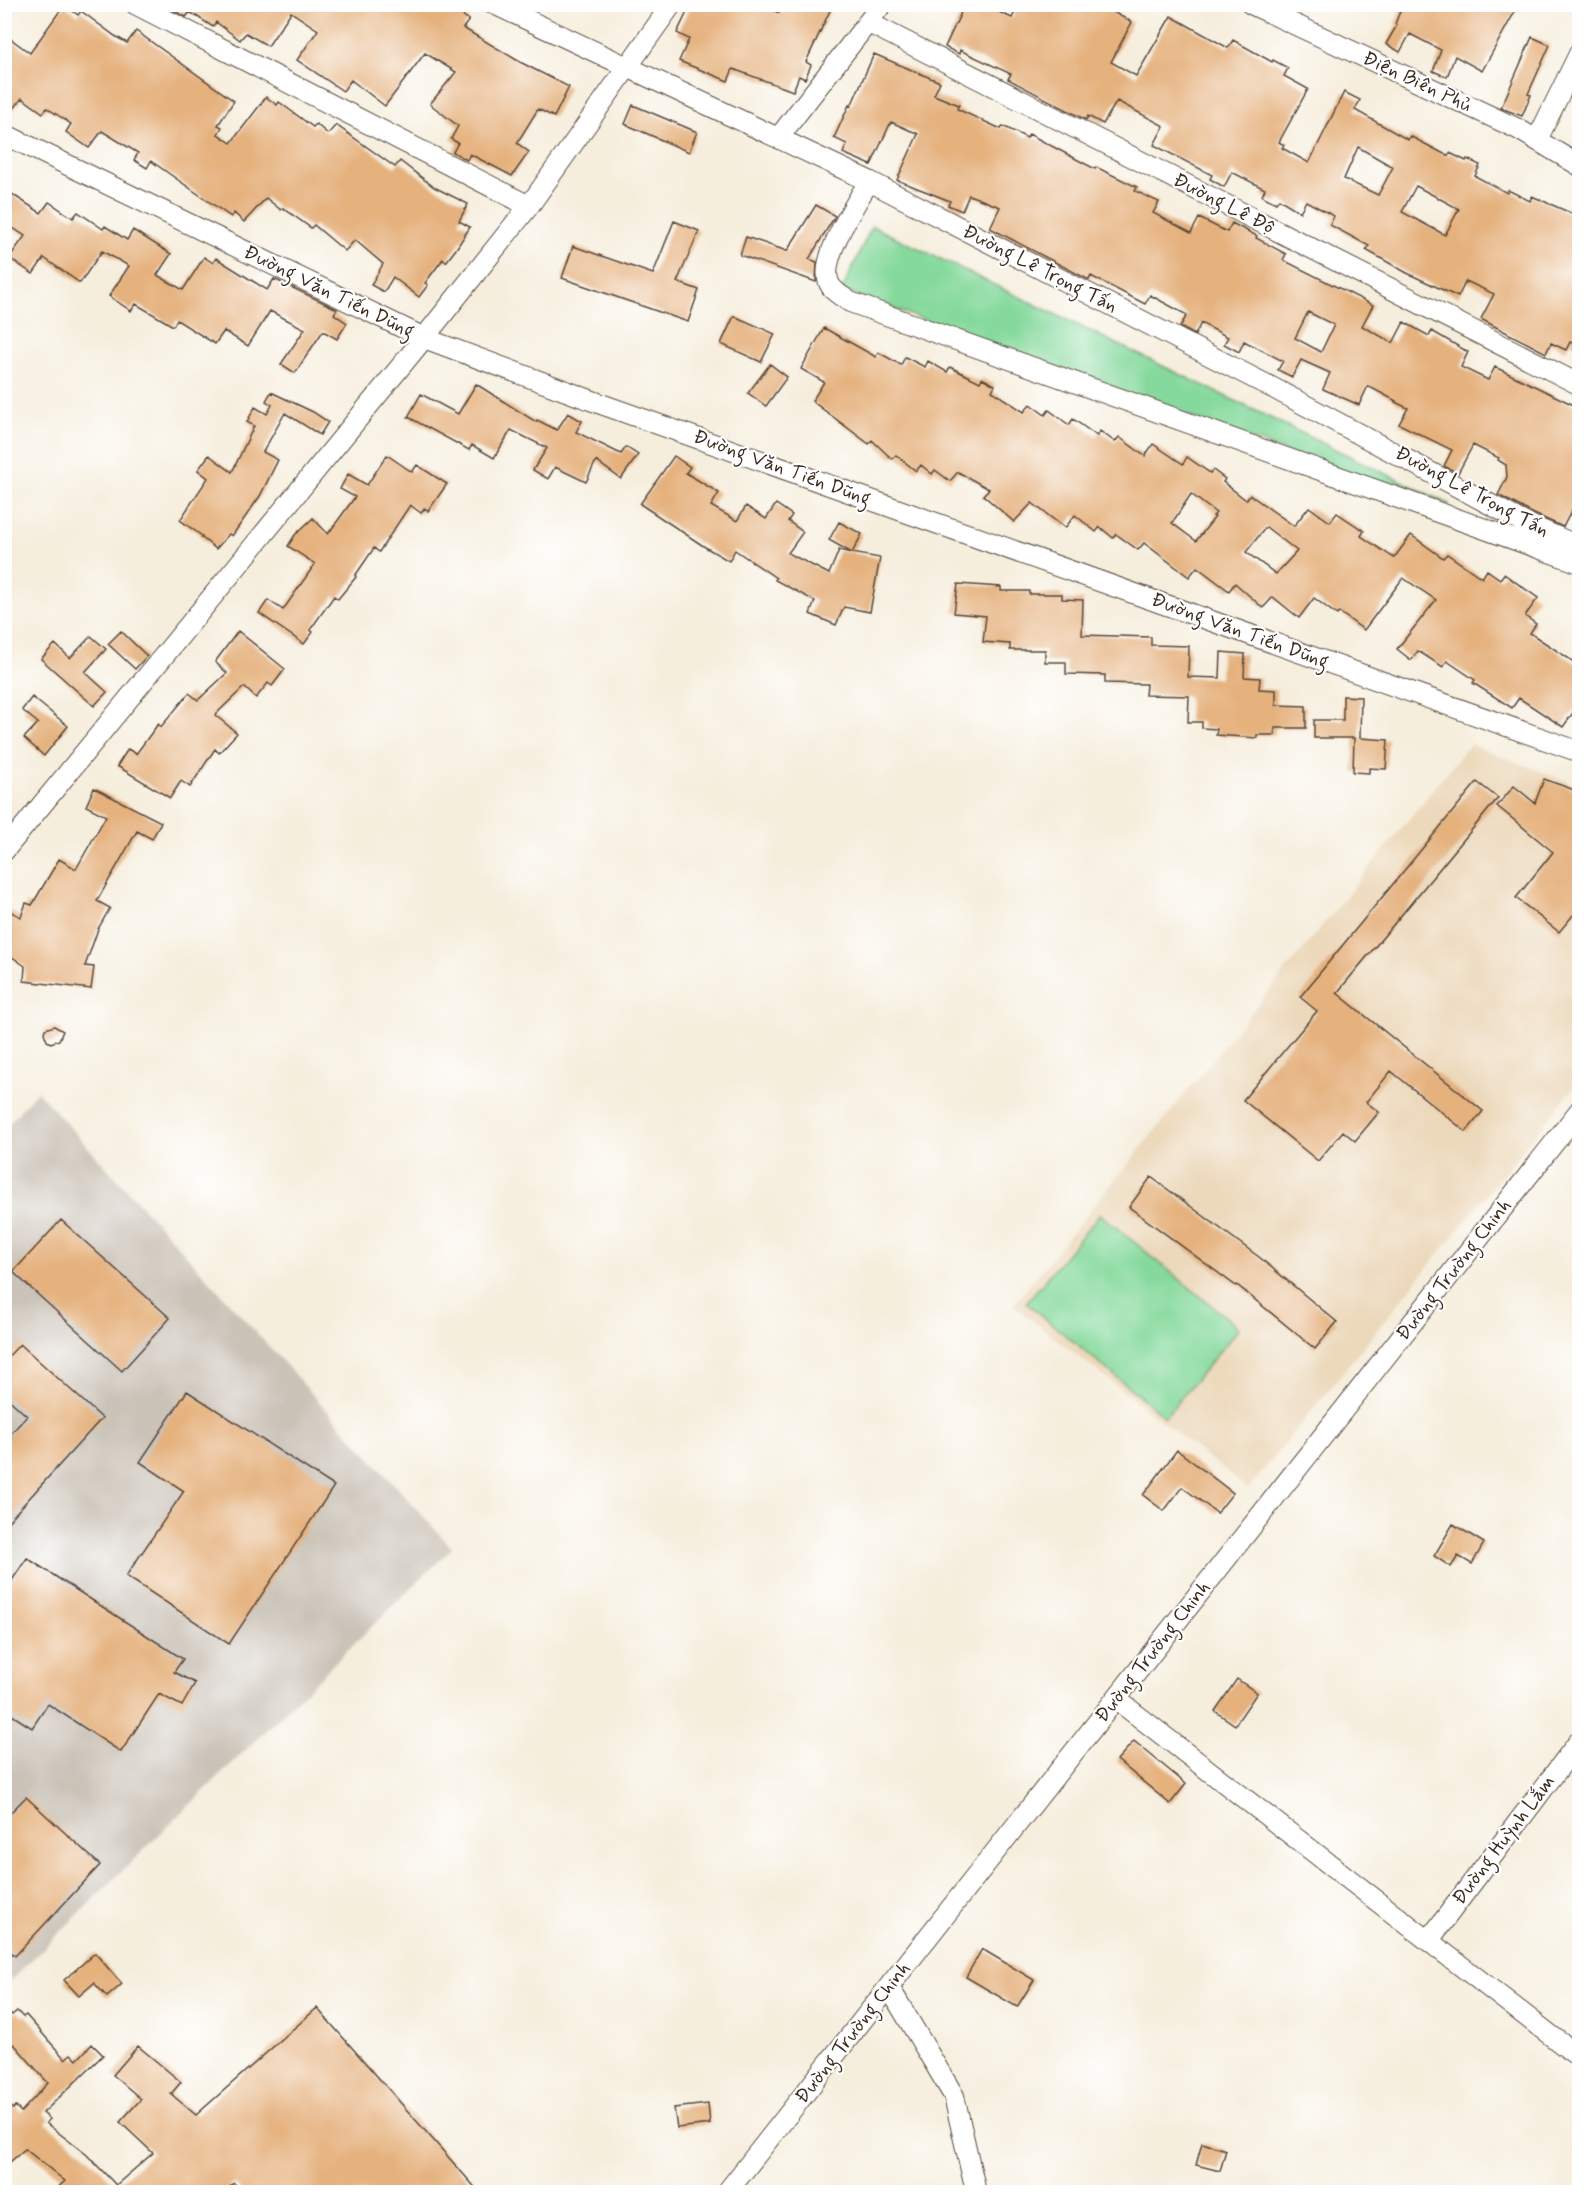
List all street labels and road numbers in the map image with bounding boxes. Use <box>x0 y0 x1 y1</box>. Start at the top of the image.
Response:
street label: Điện Biên Phủ <box>1358 45 1476 119</box>
street label: Đường Lê Độ <box>1168 167 1280 243</box>
street label: Đường Lê Trọng Tấn <box>957 218 1122 322</box>
street label: Đường Văn Tiến Dũng <box>238 239 419 347</box>
street label: Đường Văn Tiến Dũng <box>689 423 874 515</box>
street label: Đường Lê Trọng Tấn <box>1389 440 1554 546</box>
street label: Đường Văn Tiến Dũng <box>1147 586 1332 678</box>
street label: Đường Trường Chinh <box>1390 1194 1519 1348</box>
street label: Đường Trường Chinh <box>1089 1576 1218 1730</box>
street label: Đường Huỳnh Lắm <box>1446 1770 1563 1912</box>
street label: Đường Trường Chinh <box>789 1957 918 2111</box>

